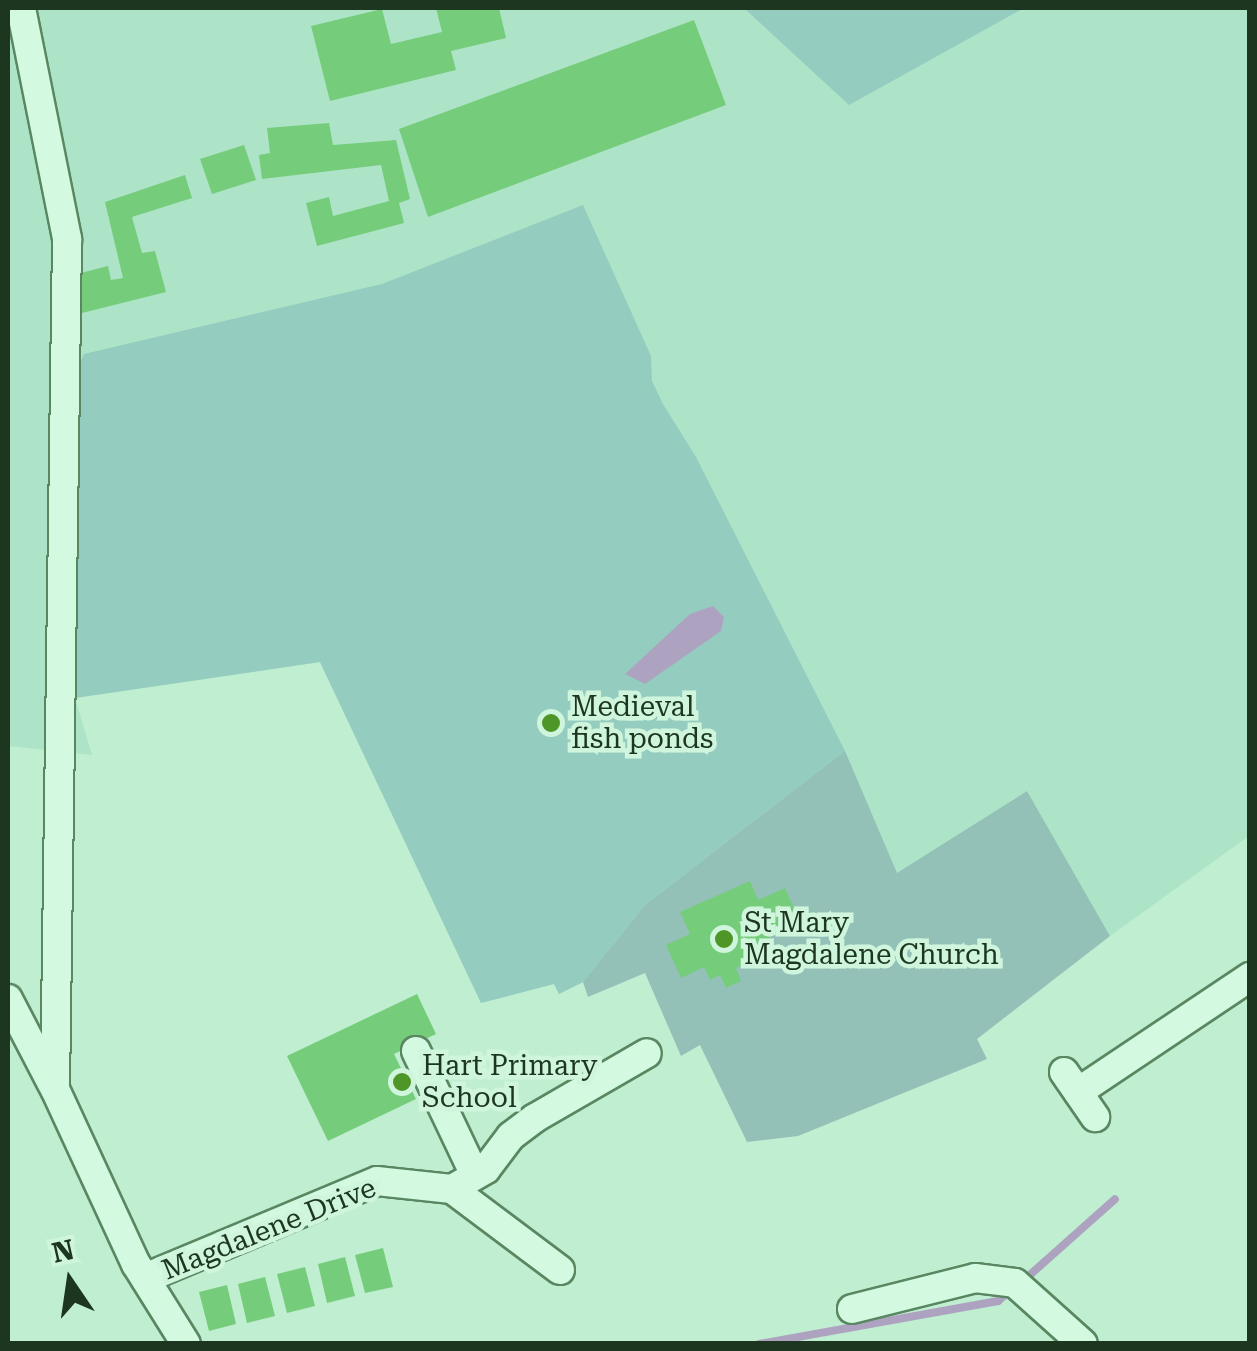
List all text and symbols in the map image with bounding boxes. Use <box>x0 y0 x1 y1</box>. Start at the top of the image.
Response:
place label: Medieval fish ponds <box>571 690 713 756</box>
marker: Medieval fish ponds <box>540 712 562 734</box>
place label: St Mary Magdalene Church <box>744 906 999 972</box>
marker: St Mary Magdalene Church <box>713 928 735 950</box>
place label: Hart Primary School <box>422 1049 598 1115</box>
marker: Hart Primary School <box>391 1071 413 1093</box>
street label: Magdalene Drive <box>157 1171 381 1287</box>
north arrow <box>20 1231 120 1331</box>
text: N <box>49 1233 77 1270</box>

